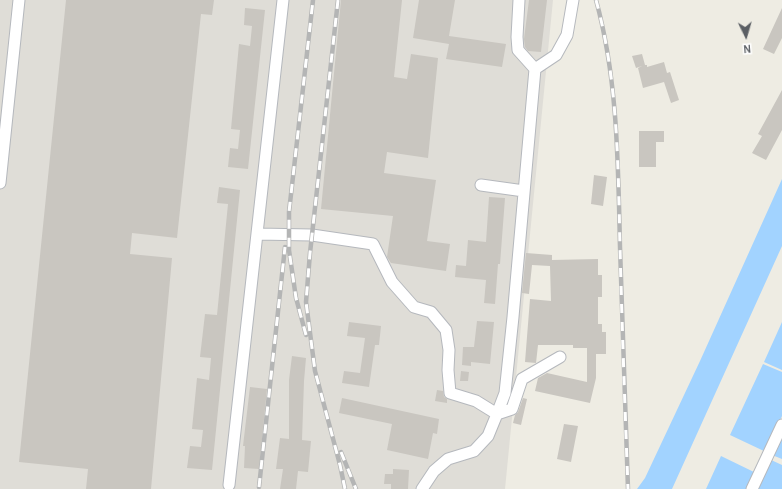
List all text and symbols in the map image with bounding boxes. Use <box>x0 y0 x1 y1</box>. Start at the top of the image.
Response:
north arrow <box>726 16 766 56</box>
text: N <box>743 42 752 55</box>

